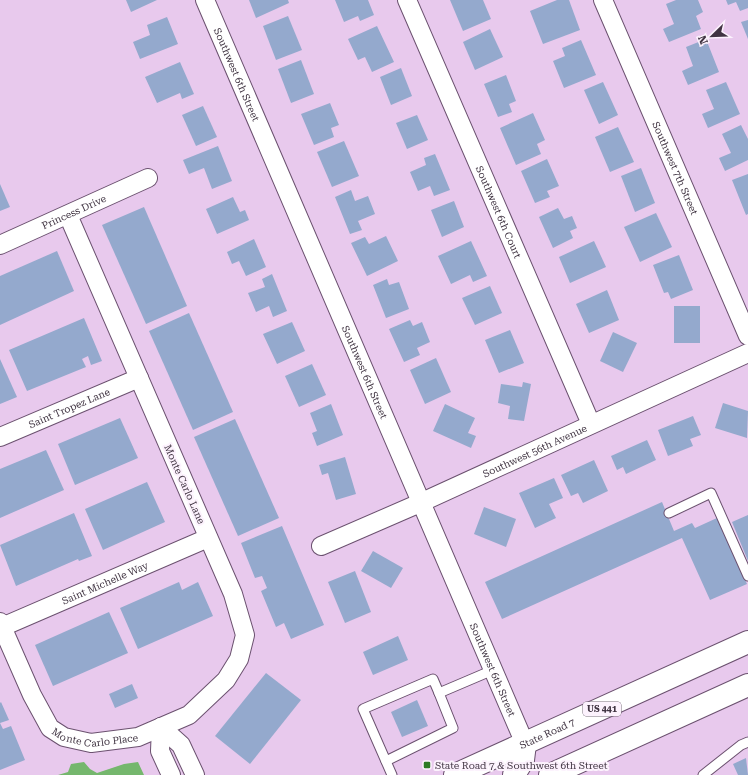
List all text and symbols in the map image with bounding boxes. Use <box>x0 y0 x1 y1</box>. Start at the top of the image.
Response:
north arrow <box>692 16 732 56</box>
street label: Southwest 6th Street <box>212 26 262 123</box>
text: N <box>695 33 711 46</box>
street label: Southwest 7th Street <box>650 120 700 217</box>
street label: Southwest 6th Court <box>474 164 523 260</box>
street label: Princess Drive <box>40 193 108 231</box>
street label: Southwest 6th Street <box>340 324 390 421</box>
street label: Saint Tropez Lane <box>27 386 112 430</box>
street label: Southwest 56th Avenue <box>481 422 589 480</box>
street label: Monte Carlo Lane <box>162 443 207 526</box>
street label: Saint Michelle Way <box>60 560 150 607</box>
street label: Southwest 6th Street <box>468 622 518 718</box>
road number: US 441 <box>583 702 621 716</box>
street label: State Road 7 <box>518 716 577 751</box>
street label: Monte Carlo Place <box>50 726 139 749</box>
marker: State Road 7 & Southwest 6th Street <box>422 760 432 770</box>
place label: State Road 7 & Southwest 6th Street <box>435 760 608 771</box>

